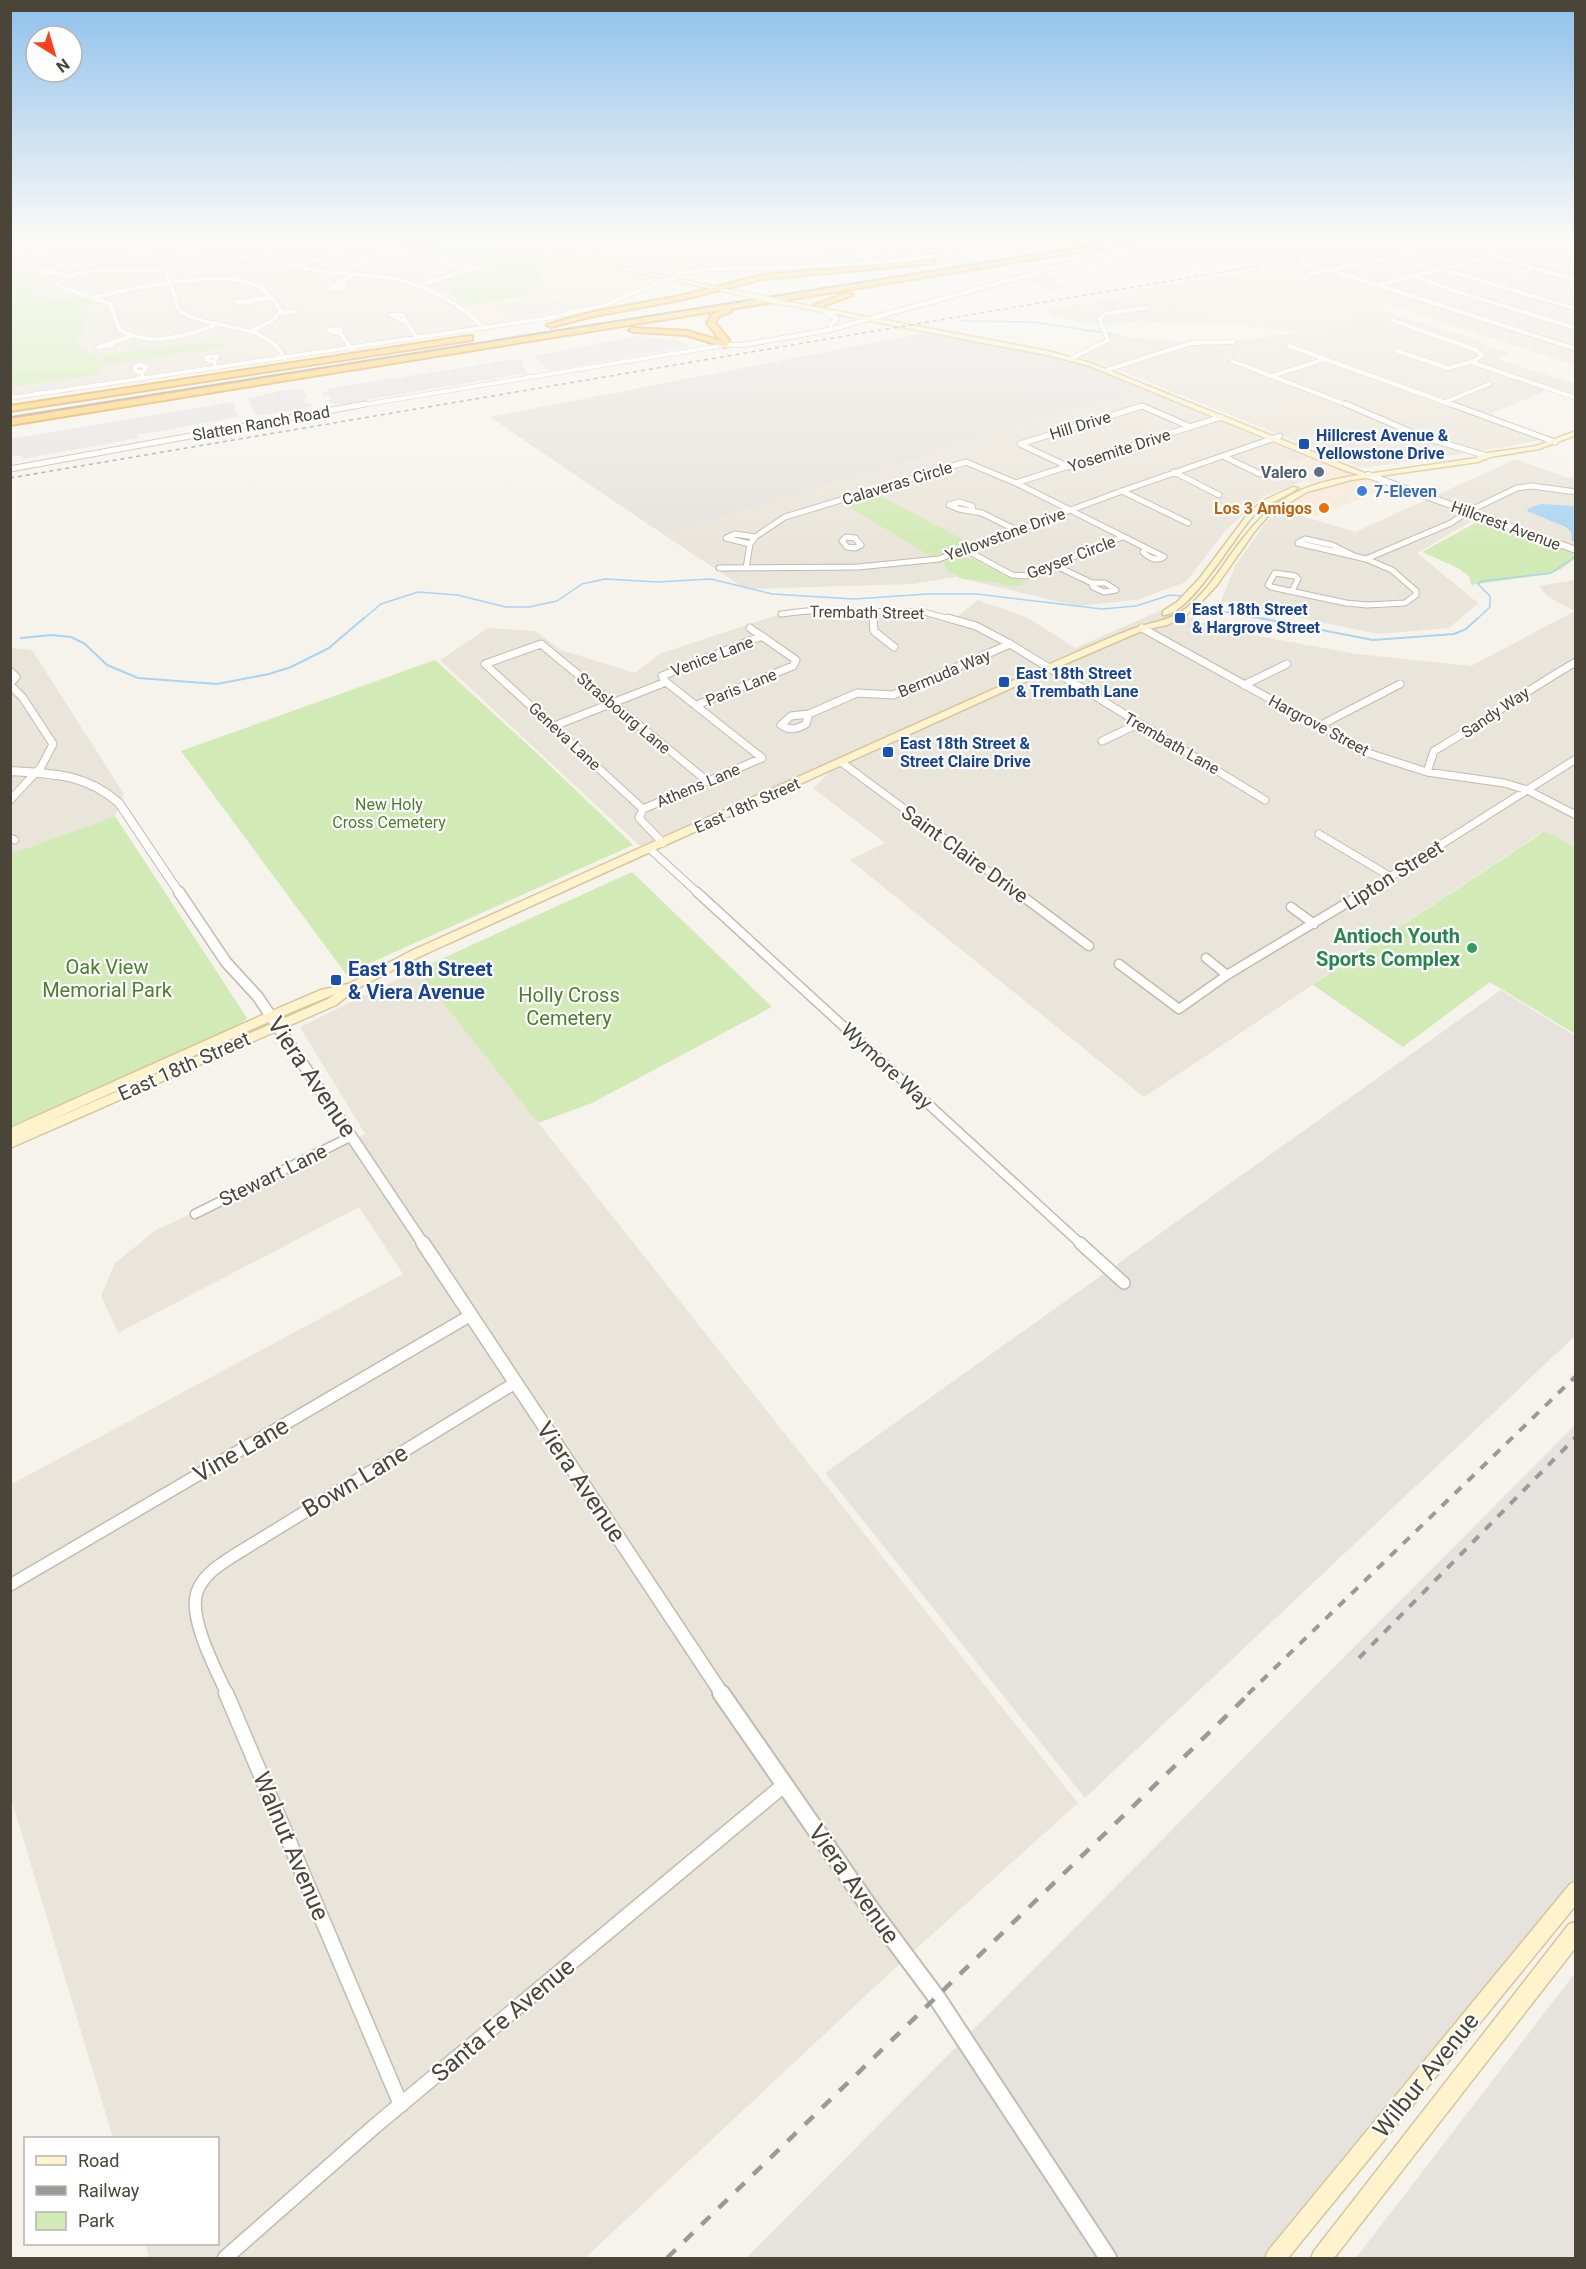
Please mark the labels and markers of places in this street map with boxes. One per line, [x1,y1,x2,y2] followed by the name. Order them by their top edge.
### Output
[1316,426,1449,463] place label: Hillcrest Avenue & Yellowstone Drive
[1297,437,1311,451] marker: Hillcrest Avenue & Yellowstone Drive
[1261,463,1307,482] place label: Valero
[1312,465,1326,479] marker: Valero
[1374,482,1437,501] place label: 7-Eleven
[1355,484,1369,498] marker: 7-Eleven
[1214,499,1312,518] place label: Los 3 Amigos
[1317,501,1331,515] marker: Los 3 Amigos
[1192,600,1321,637] place label: East 18th Street & Hargrove Street
[1173,611,1187,625] marker: East 18th Street & Hargrove Street
[1016,664,1139,701] place label: East 18th Street & Trembath Lane
[997,675,1011,689] marker: East 18th Street & Trembath Lane
[900,734,1031,771] place label: East 18th Street & Street Claire Drive
[881,745,895,759] marker: East 18th Street & Street Claire Drive
[1316,924,1461,971] place label: Antioch Youth Sports Complex
[1465,941,1479,955] marker: Antioch Youth Sports Complex
[348,957,493,1004] place label: East 18th Street & Viera Avenue
[329,973,343,987] marker: East 18th Street & Viera Avenue

